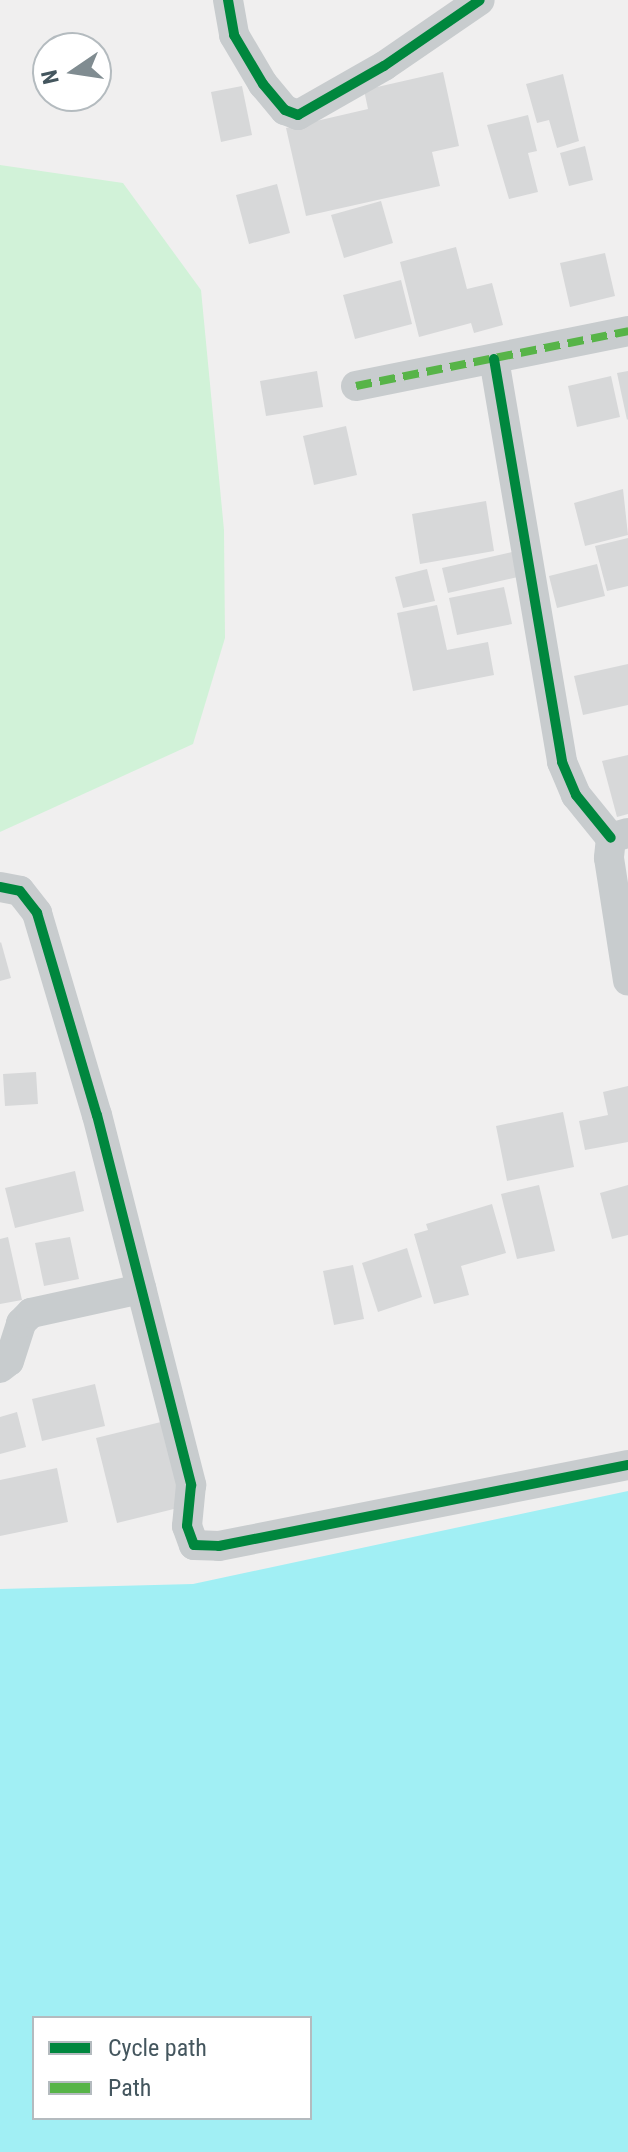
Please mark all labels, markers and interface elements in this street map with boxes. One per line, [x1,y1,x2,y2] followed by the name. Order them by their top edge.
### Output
[32,32,112,112] north arrow
[36,68,64,86] text: N
[32,2016,312,2120] legend
[108,2034,207,2062] text: Cycle path
[108,2074,151,2102] text: Path

